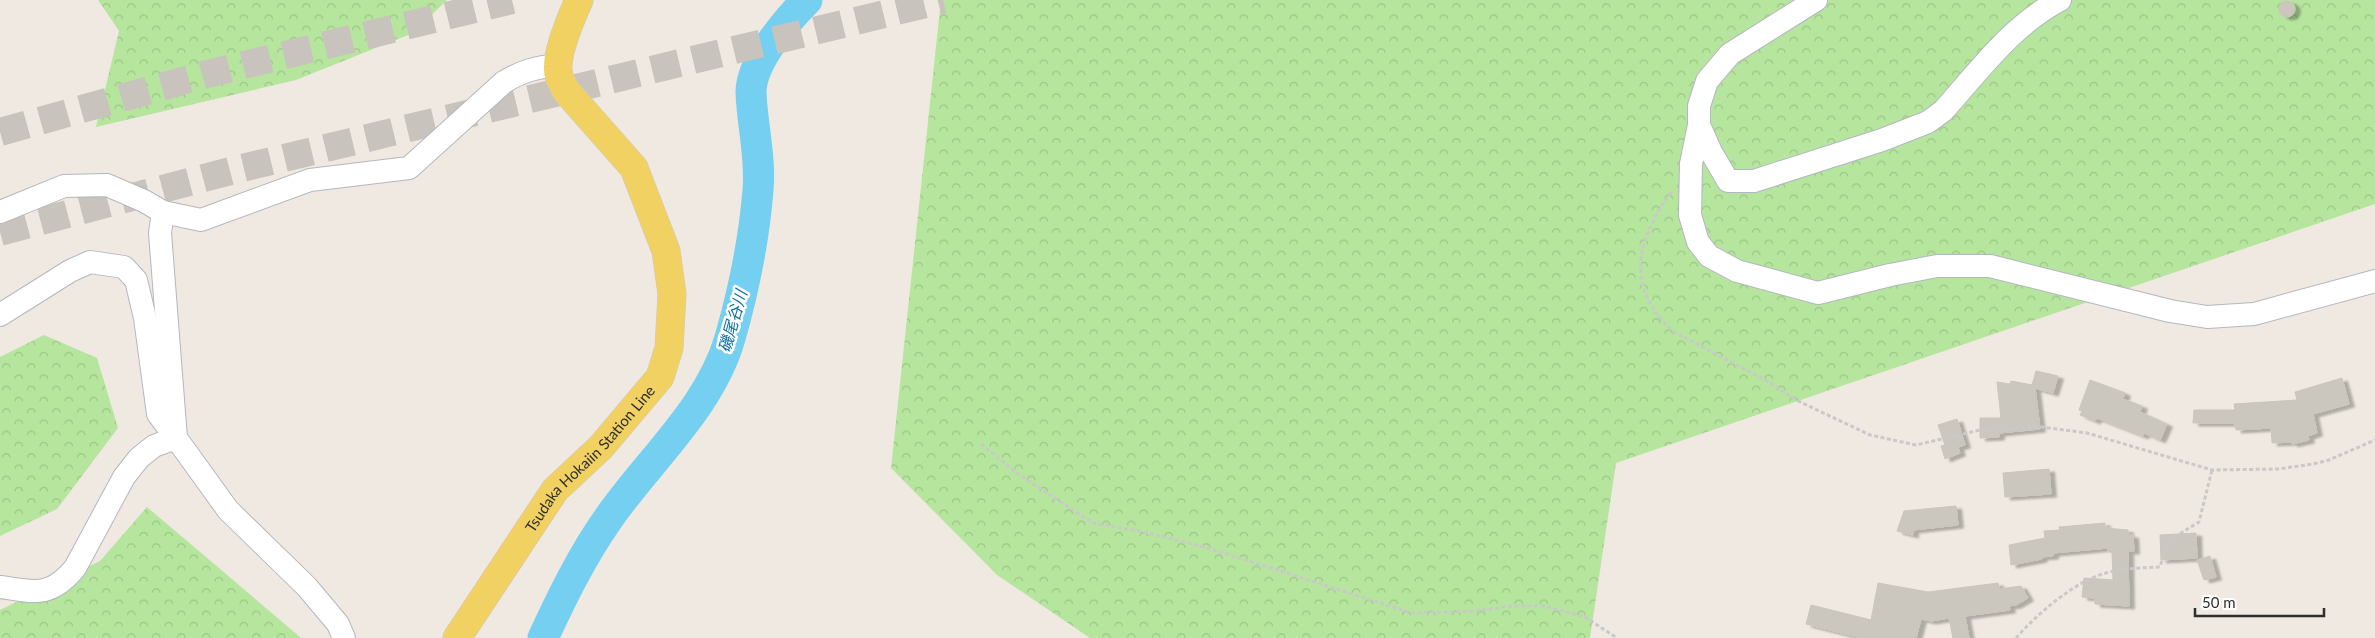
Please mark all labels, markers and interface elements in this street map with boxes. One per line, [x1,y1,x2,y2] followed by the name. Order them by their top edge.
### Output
[714,286,751,354] water label: 磯尾谷川
[521,381,658,535] street label: Tsudaka Hokaiin Station Line
[2195,586,2324,618] scale bar
[2202,593,2236,611] text: 50 m

